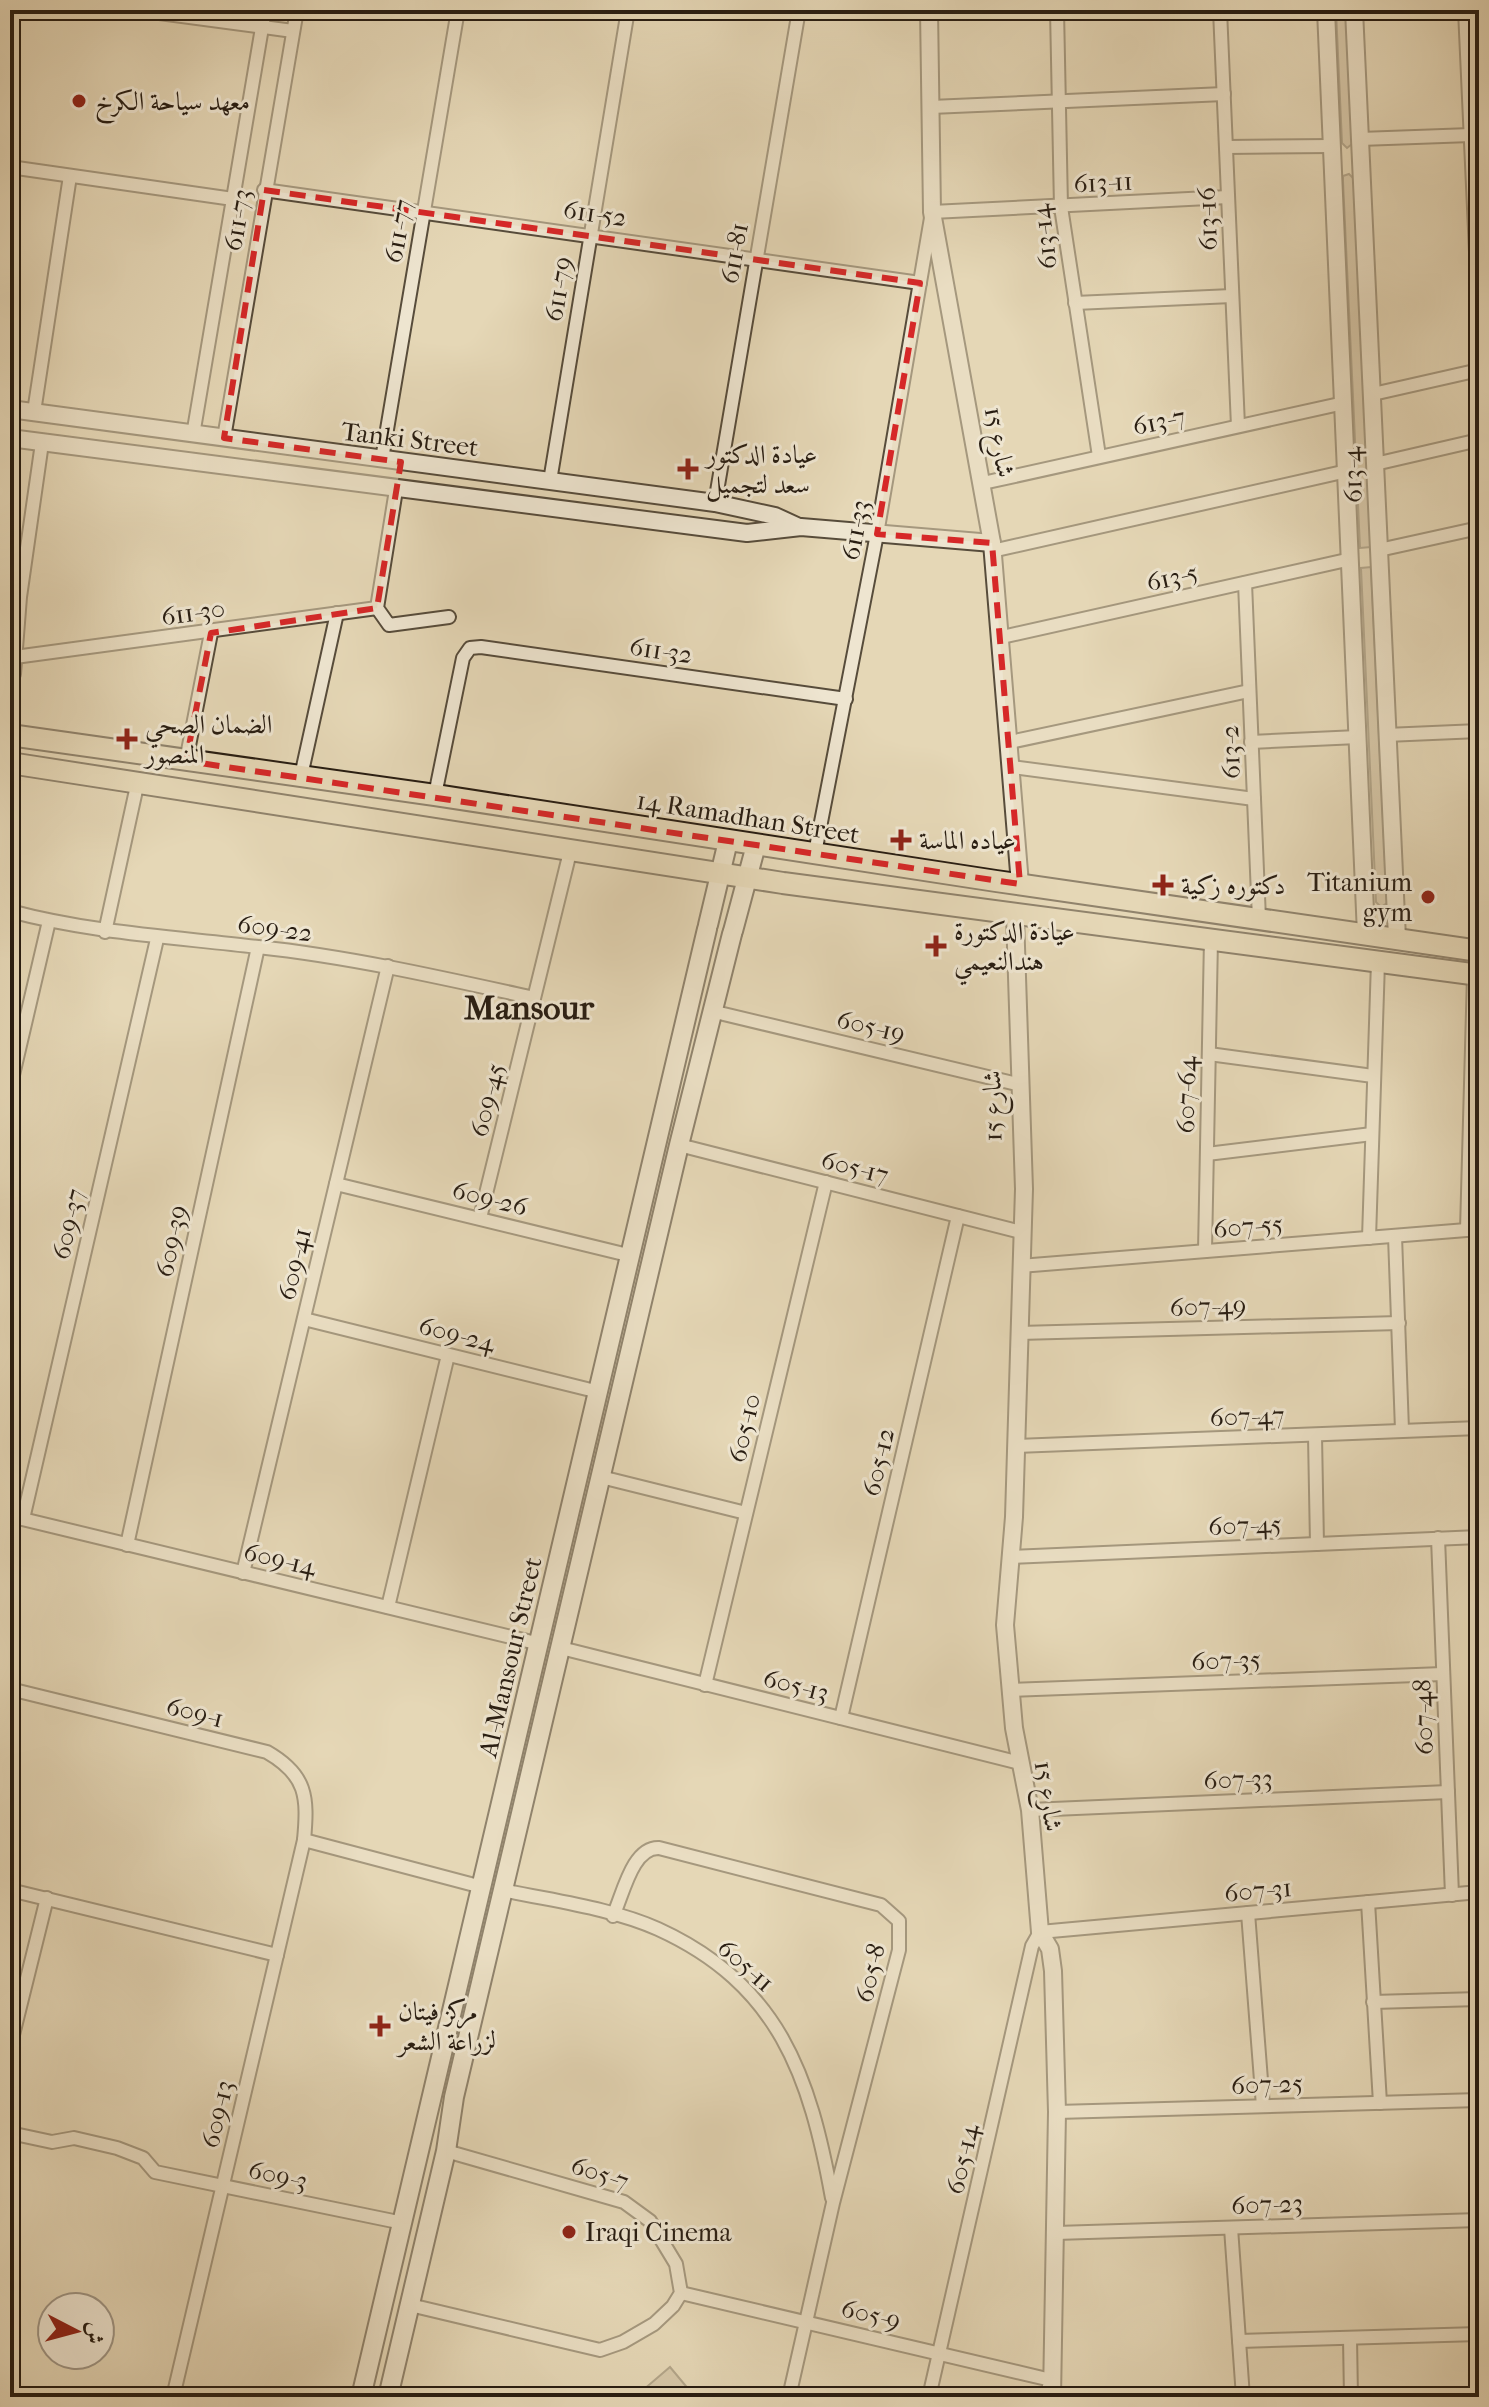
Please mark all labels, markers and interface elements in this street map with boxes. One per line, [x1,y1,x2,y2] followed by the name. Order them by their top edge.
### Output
[95,86,250,125] place label: معهد سياحة الكرخ
[70,92,88,110] marker: معهد سياحة الكرخ
[1073,165,1133,200] street label: 613-11
[1191,186,1224,251] street label: 613-16
[217,187,258,253] street label: 611-73
[561,194,629,233] street label: 611-52
[378,197,419,265] street label: 611-77
[1025,202,1064,271] street label: 613-14
[714,220,755,286] street label: 611-81
[538,254,579,324] street label: 611-79
[1130,401,1188,442] street label: 613-7
[972,404,1022,481] street label: شارع 15
[340,416,481,463] street label: Tanki Street
[703,439,817,502] place label: عيادة الدكتور سعد لتجميل
[1336,446,1369,503] street label: 613-4
[677,458,699,480] marker: عيادة الدكتور سعد لتجميل
[835,498,876,563] street label: 611-33
[1143,557,1201,598] street label: 613-5
[159,593,227,632] street label: 611-30
[627,631,694,670] street label: 611-32
[142,709,272,771] place label: الضمان الصحي المنصور
[1214,724,1247,780] street label: 613-2
[116,728,138,750] marker: الضمان الصحي المنصور
[634,785,862,851] street label: 14 Ramadhan Street
[919,825,1016,856] place label: عياده الماسة
[890,829,912,851] marker: عياده الماسة
[1307,867,1412,928] place label: Titanium gym
[1181,870,1286,902] place label: دكتوره زكية
[1152,874,1174,896] marker: دكتوره زكية
[1419,888,1437,906] marker: Titanium gym
[236,909,314,948] street label: 609-22
[954,916,1075,986] place label: عيادة الدكتورة هندالنعيمي
[925,935,947,957] marker: عيادة الدكتورة هندالنعيمي
[464,988,594,1028] district label: Mansour
[834,1004,908,1049] street label: 605-19
[1170,1056,1203,1134] street label: 607-64
[463,1060,512,1140] street label: 609-45
[976,1070,1015,1142] street label: شارع 15
[818,1144,892,1191] street label: 605-17
[449,1174,532,1223] street label: 609-26
[45,1186,92,1263] street label: 609-37
[149,1202,194,1280] street label: 609-39
[1212,1208,1284,1245] street label: 607-55
[271,1225,318,1303] street label: 609-41
[1169,1290,1247,1323] street label: 607-49
[416,1310,499,1359] street label: 609-24
[722,1391,767,1466] street label: 605-10
[1209,1400,1285,1433] street label: 607-47
[856,1425,901,1499] street label: 605-12
[1208,1509,1282,1542] street label: 607-45
[241,1536,320,1583] street label: 609-14
[472,1553,549,1761] street label: Al-Mansour Street
[1191,1644,1261,1677] street label: 607-35
[760,1662,832,1709] street label: 605-13
[1407,1678,1440,1756] street label: 607-48
[163,1690,227,1735] street label: 609-1
[1022,1759,1069,1835] street label: شارع 15
[1203,1763,1273,1796] street label: 607-33
[1223,1872,1293,1909] street label: 607-31
[711,1932,780,1998] street label: 605-11
[849,1941,892,2006] street label: 605-8
[395,1996,496,2058] place label: مركز فيتان لزراعة الشعر
[369,2015,391,2037] marker: مركز فيتان لزراعة الشعر
[1230,2068,1304,2101] street label: 607-25
[195,2077,240,2151] street label: 609-13
[939,2120,986,2197] street label: 605-14
[567,2150,633,2197] street label: 605-7
[246,2154,310,2197] street label: 609-3
[1231,2188,1303,2221] street label: 607-23
[585,2217,732,2248] place label: Iraqi Cinema
[560,2223,578,2241] marker: Iraqi Cinema
[36,2291,116,2371] north arrow
[838,2293,904,2336] street label: 605-9
[81,2321,109,2345] text: ش

